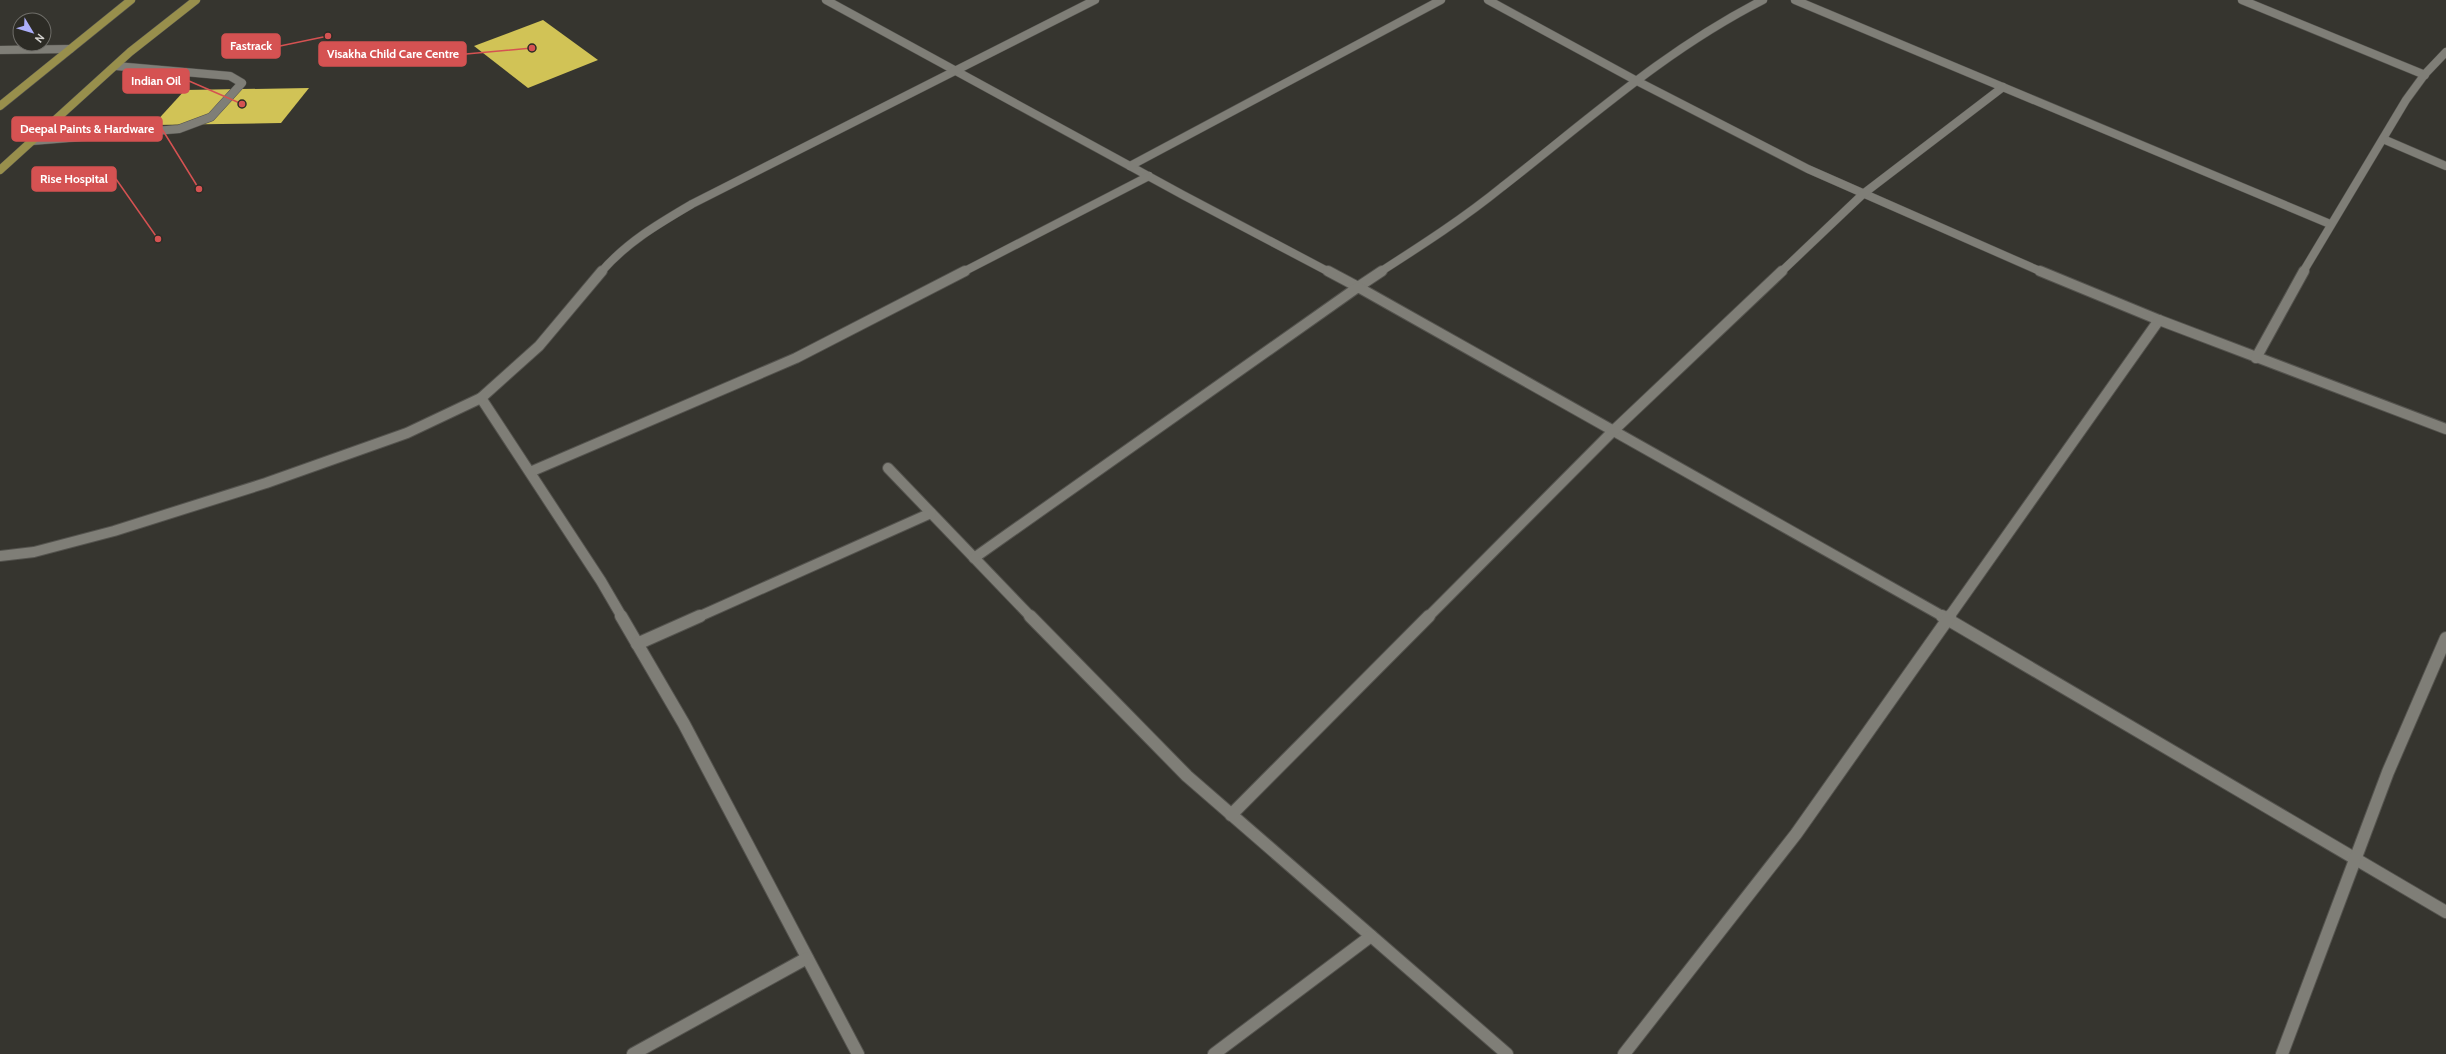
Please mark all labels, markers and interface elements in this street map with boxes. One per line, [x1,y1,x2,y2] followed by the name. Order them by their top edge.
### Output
[12,12,52,52] north arrow
[32,31,48,46] text: N
[222,34,280,58] callout: Fastrack
[230,38,272,53] text: Fastrack
[319,42,466,66] callout: Visakha Child Care Centre
[327,46,459,61] text: Visakha Child Care Centre
[123,69,189,93] callout: Indian Oil
[131,73,181,88] text: Indian Oil
[12,117,162,141] callout: Deepal Paints & Hardware
[20,121,154,136] text: Deepal Paints & Hardware
[32,167,116,191] callout: Rise Hospital
[40,171,108,186] text: Rise Hospital

